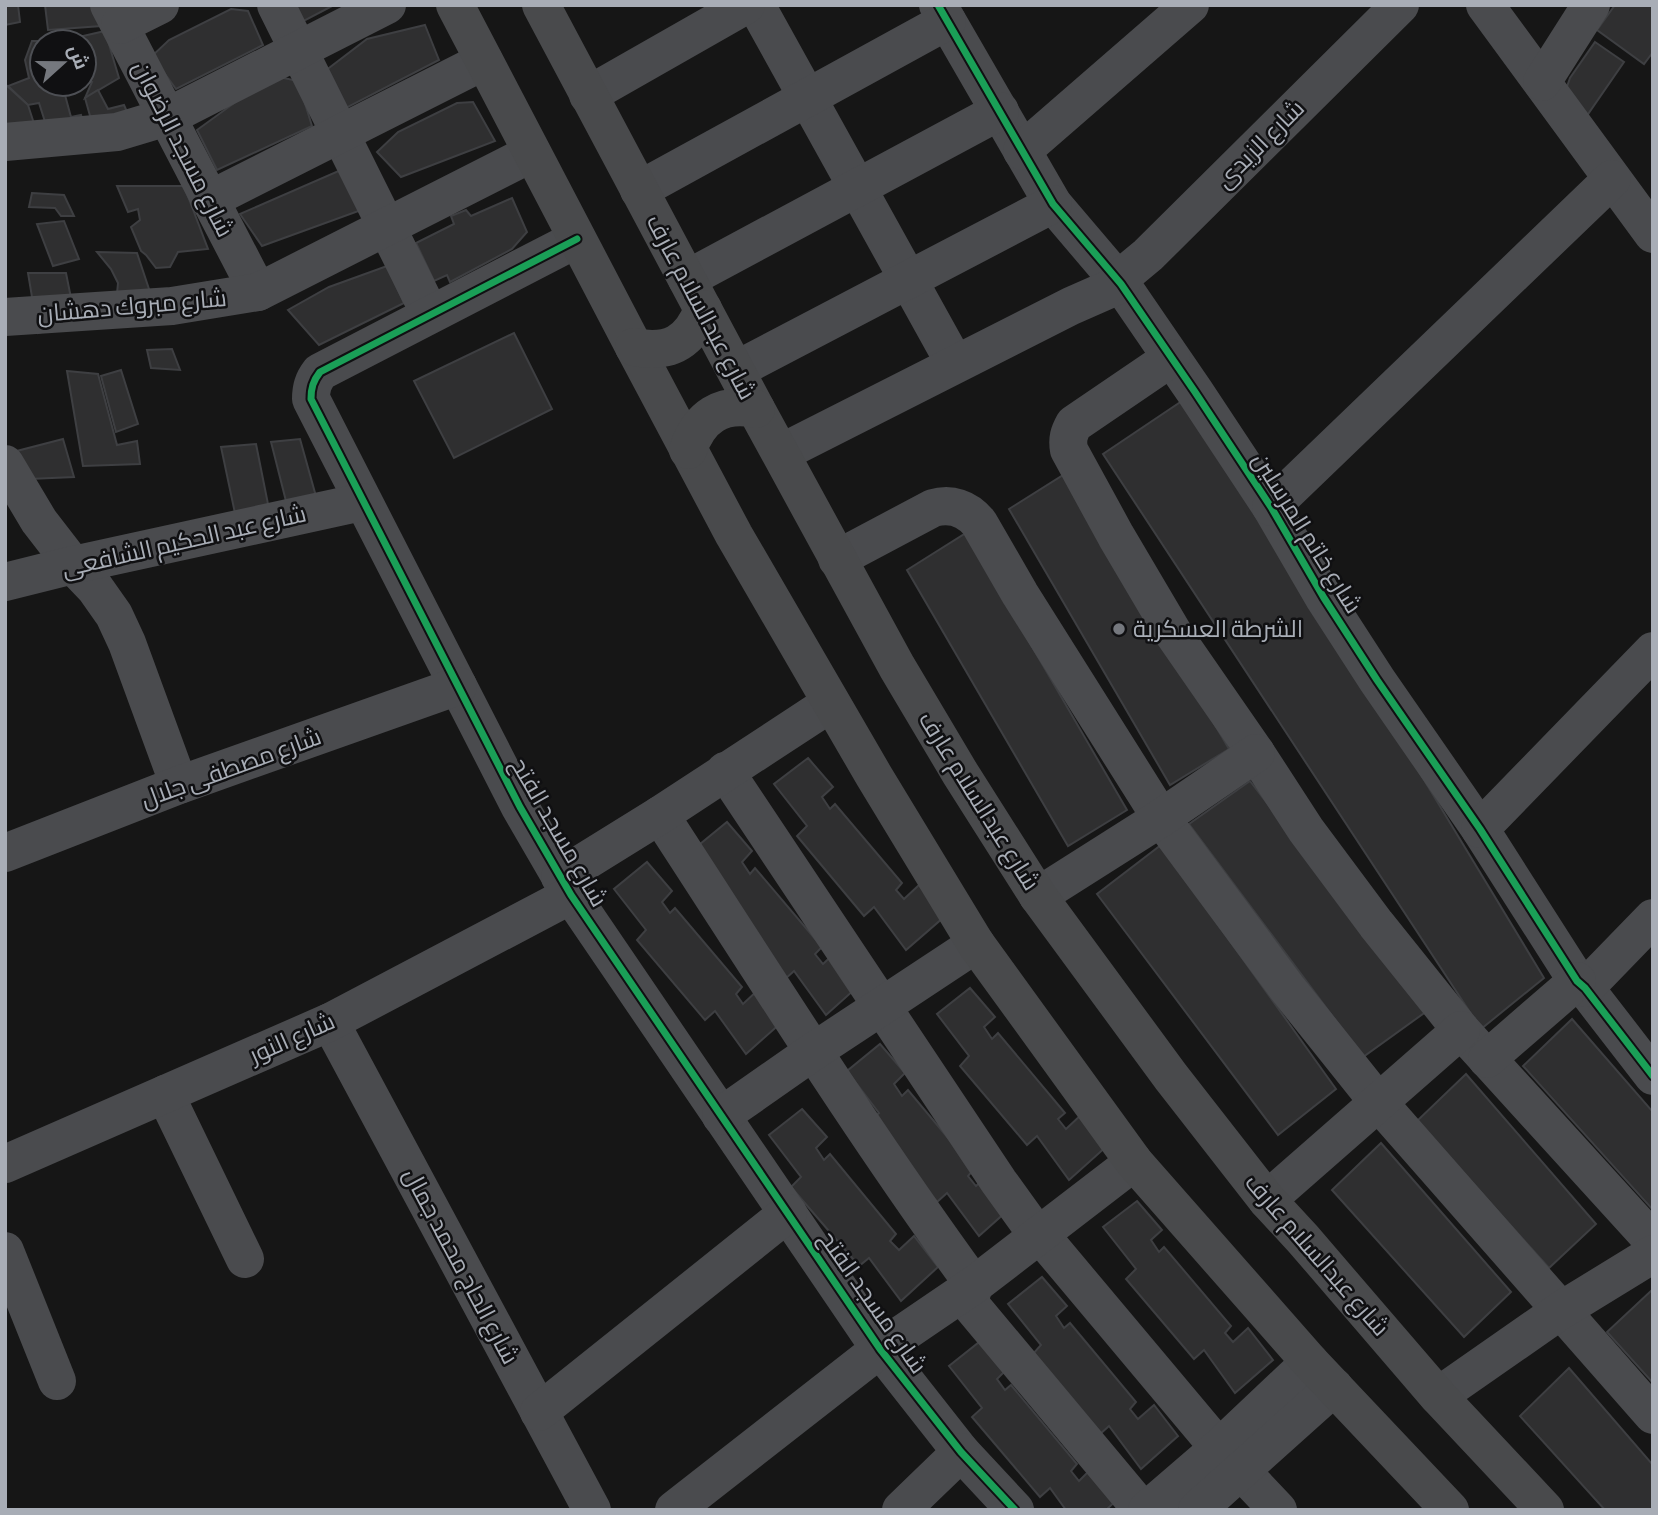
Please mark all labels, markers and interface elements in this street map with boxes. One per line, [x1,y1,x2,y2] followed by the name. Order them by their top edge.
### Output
[28,28,98,98] north arrow
[62,42,93,73] text: ش
[125,56,239,243] street label: شارع مسجد الرضوان
[1210,94,1311,195] street label: شارع الزيدى
[639,210,762,405] street label: شارع عبدالسلام عارف
[36,284,228,330] street label: شارع مبروك دهشان
[1245,447,1368,620] street label: شارع خاتم المرسلين
[59,499,309,585] street label: شارع عبد الحكيم الشافعى
[1133,615,1303,644] place label: الشرطة العسكرية
[1111,621,1127,637] marker: الشرطة العسكرية
[911,706,1045,897] street label: شارع عبدالسلام عارف
[137,722,326,816] street label: شارع مصطفى جلال
[503,752,613,913] street label: شارع مسجد الفتح
[243,1007,340,1072] street label: شارع النور
[396,1163,525,1370] street label: شارع الحاج محمد جمال
[1238,1168,1395,1343] street label: شارع عبدالسلام عارف
[812,1225,933,1380] street label: شارع مسجد الفتح

